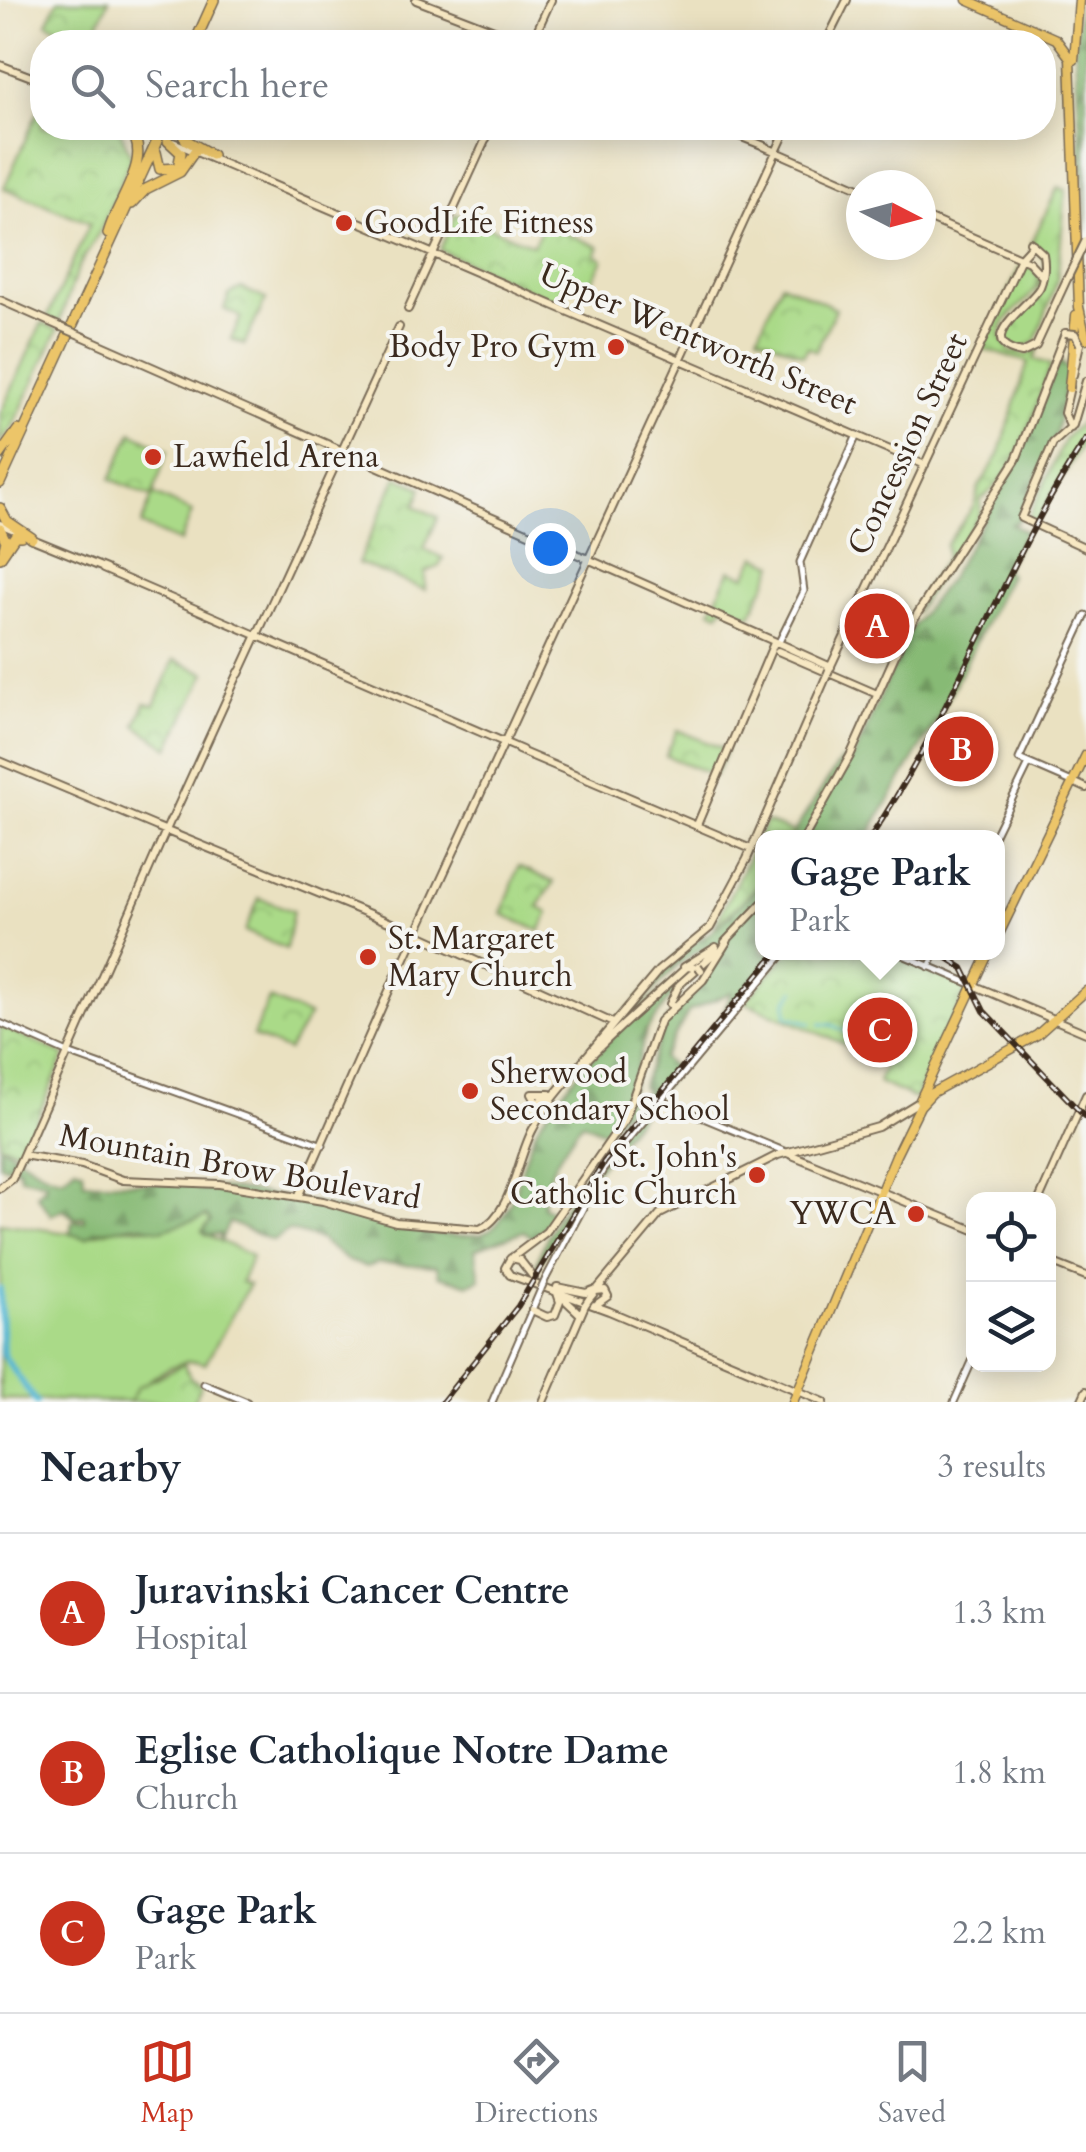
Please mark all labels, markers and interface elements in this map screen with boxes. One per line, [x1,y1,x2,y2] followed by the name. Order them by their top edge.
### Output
[30,30,1056,140] search box
[65,58,120,113] icon: search
[145,59,329,111] text: Search here
[846,170,936,260] north arrow
[364,201,594,245] place label: GoodLife Fitness
[333,212,355,234] marker: GoodLife Fitness
[532,252,864,426] street label: Upper Wentworth Street
[389,325,596,369] place label: Body Pro Gym
[837,326,979,562] street label: Concession Street
[605,336,627,358] marker: Body Pro Gym
[173,435,379,479] place label: Lawfield Arena
[142,446,164,468] marker: Lawfield Arena
[525,523,576,574] your location
[844,588,910,664] pin: A
[928,712,994,786] pin: B
[755,830,1005,960] popup
[789,847,971,899] text: Gage Park
[789,899,851,943] text: Park
[388,917,573,998] place label: St. Margaret Mary Church
[357,946,379,968] marker: St. Margaret Mary Church
[848,992,912,1068] pin: C
[490,1051,730,1132] place label: Sherwood Secondary School
[459,1080,481,1102] marker: Sherwood Secondary School
[56,1114,424,1220] street label: Mountain Brow Boulevard
[510,1135,737,1216] place label: St. John's Catholic Church
[746,1164,768,1186] marker: St. John's Catholic Church
[790,1192,896,1236] place label: YWCA
[966,1192,1056,1372] map controls
[966,1192,1056,1282] button: locate
[905,1203,927,1225] marker: YWCA
[966,1282,1056,1372] button: layers
[40,1439,182,1496] text: Nearby
[938,1445,1046,1489] text: 3 results
[135,1565,570,1617] text: Juravinski Cancer Centre
[60,1591,85,1635] text: A
[952,1591,1046,1635] text: 1.3 km
[135,1617,248,1661] text: Hospital
[135,1725,669,1777] text: Eglise Catholique Notre Dame
[61,1751,84,1795] text: B
[952,1751,1046,1795] text: 1.8 km
[135,1777,238,1821] text: Church
[135,1885,317,1937] text: Gage Park
[60,1911,85,1955] text: C
[952,1911,1046,1955] text: 2.2 km
[135,1937,197,1981] text: Park
[140,2034,195,2132] tab: Map
[475,2034,598,2132] tab: Directions
[878,2034,946,2132] tab: Saved

